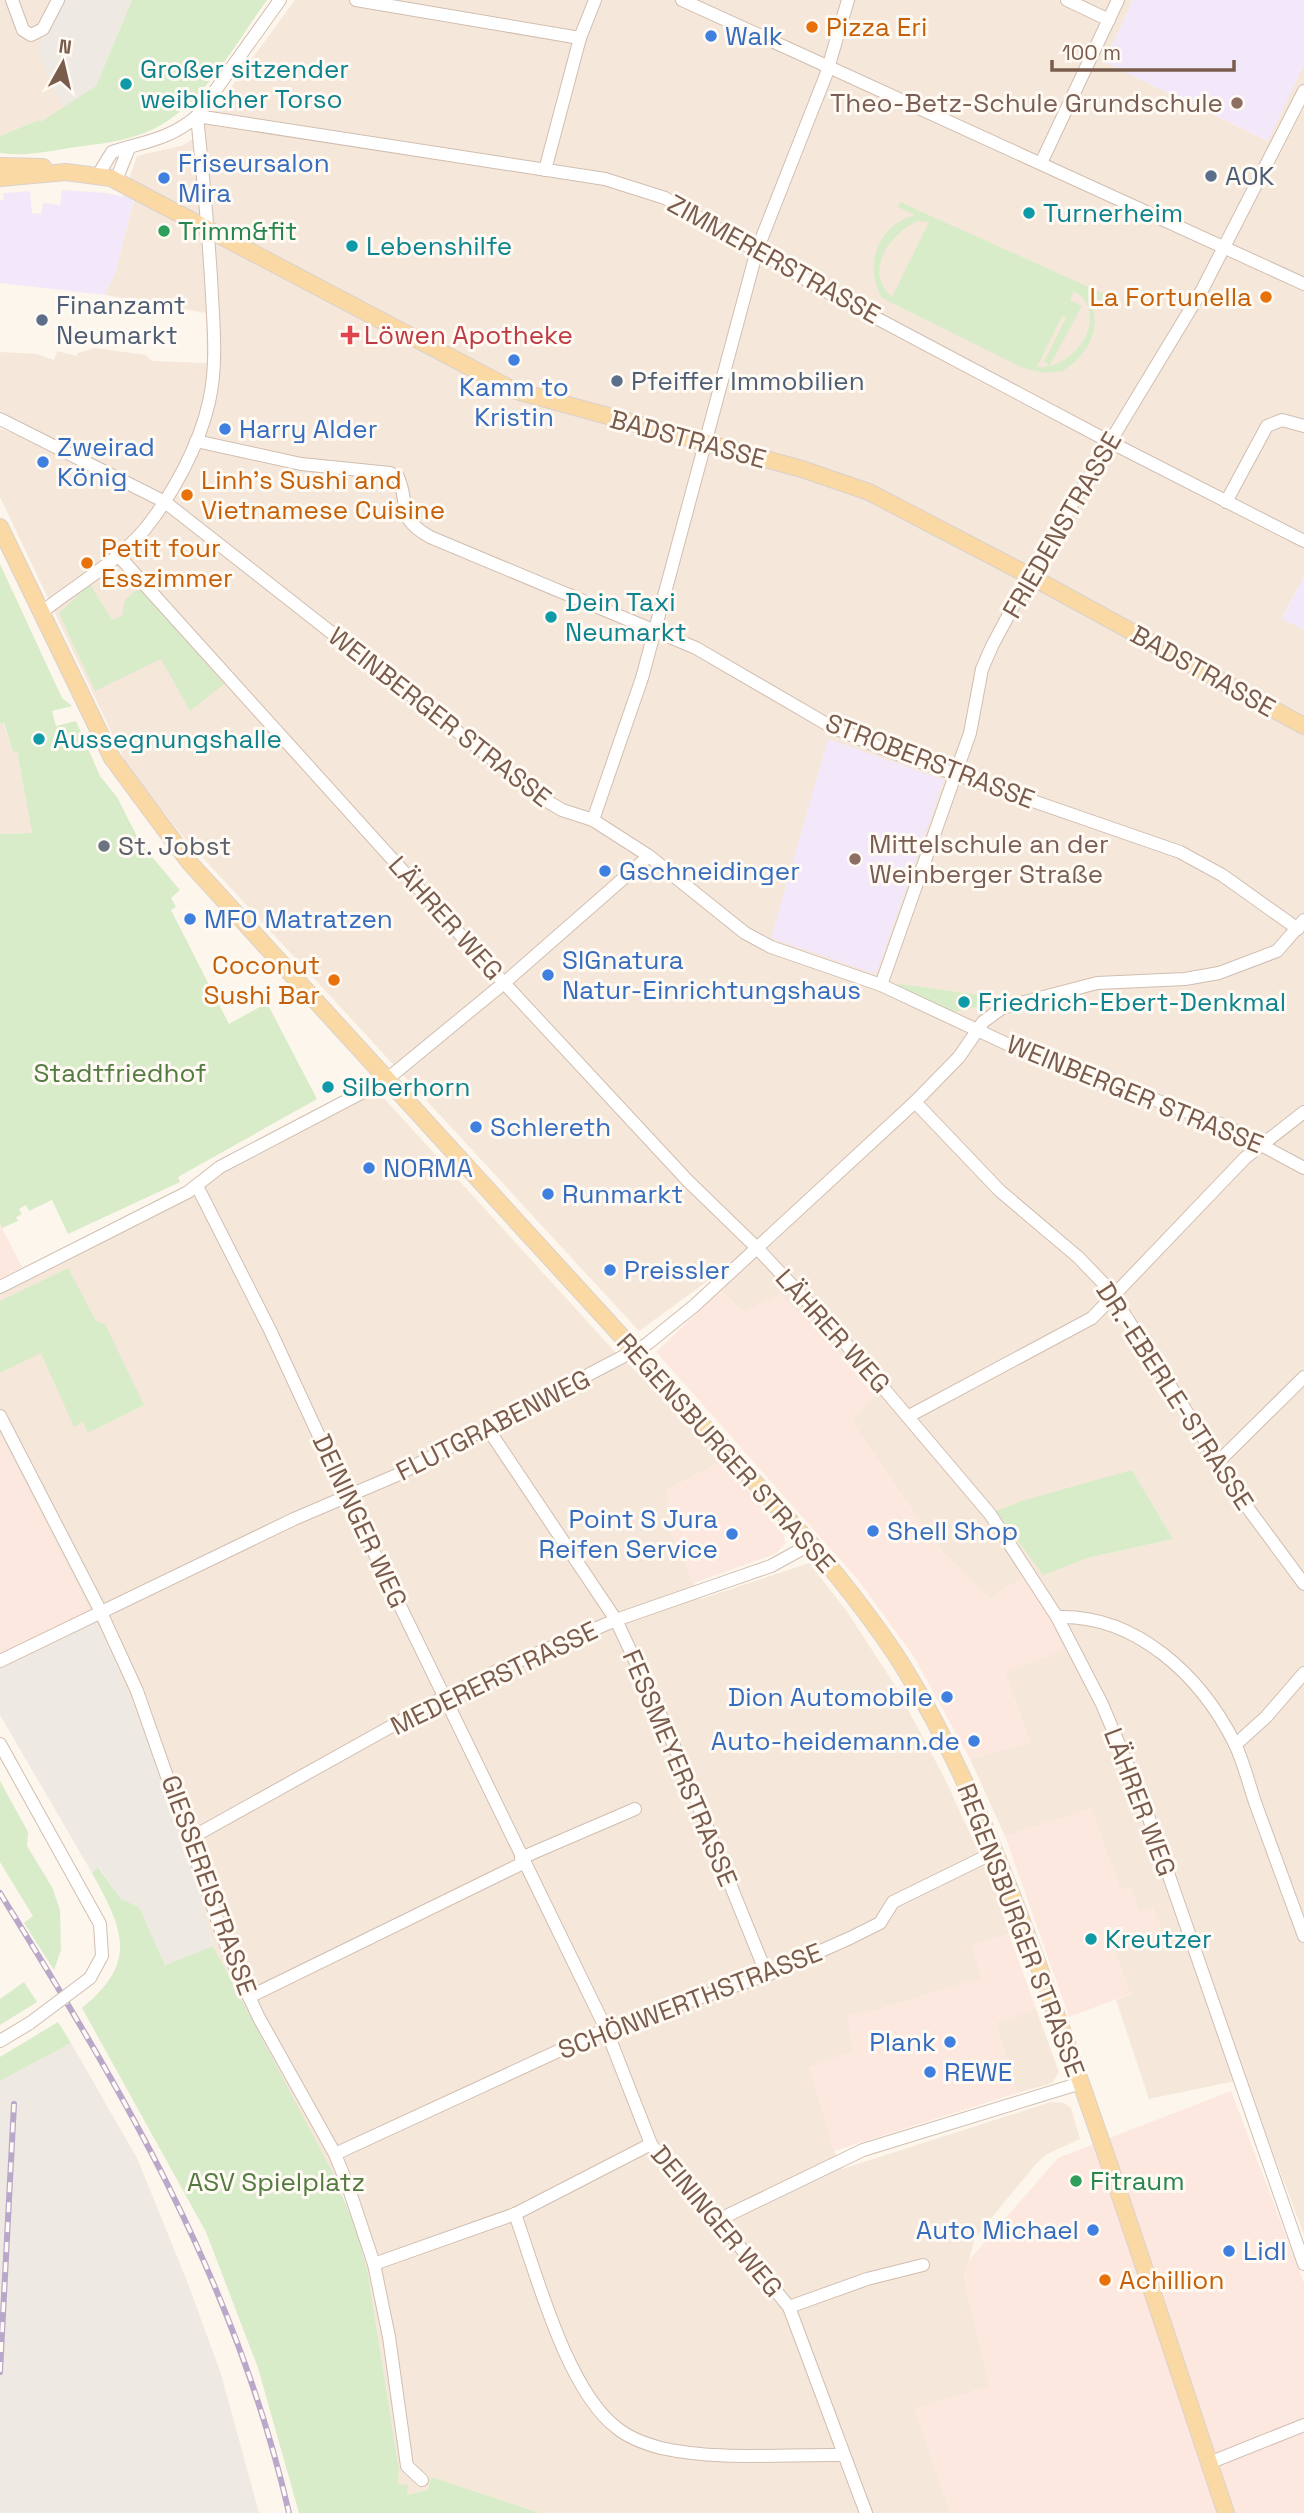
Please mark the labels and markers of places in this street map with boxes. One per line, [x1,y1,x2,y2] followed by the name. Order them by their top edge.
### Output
[826,10,927,44] place label: Pizza Eri
[725,19,783,53] place label: Walk
[804,19,820,35] marker: Pizza Eri
[703,28,719,44] marker: Walk
[140,52,349,116] place label: Großer sitzender weiblicher Torso
[118,76,134,92] marker: Großer sitzender weiblicher Torso
[830,86,1223,120] place label: Theo-Betz-Schule Grundschule
[1229,95,1245,111] marker: Theo-Betz-Schule Grundschule
[178,146,330,210] place label: Friseursalon Mira
[1225,159,1275,193] place label: AOK
[1203,168,1219,184] marker: AOK
[156,170,172,186] marker: Friseursalon Mira
[1043,196,1183,230] place label: Turnerheim
[1021,205,1037,221] marker: Turnerheim
[178,214,297,248] place label: Trimm&fit
[156,223,172,239] marker: Trimm&fit
[366,229,512,263] place label: Lebenshilfe
[344,238,360,254] marker: Lebenshilfe
[1090,280,1252,314] place label: La Fortunella
[56,288,186,352] place label: Finanzamt Neumarkt
[1258,289,1274,305] marker: La Fortunella
[34,312,50,328] marker: Finanzamt Neumarkt
[364,318,573,352] place label: Löwen Apotheke
[342,327,358,343] marker: Löwen Apotheke
[506,352,522,368] marker: Kamm to Kristin
[631,364,865,398] place label: Pfeiffer Immobilien
[459,370,569,434] place label: Kamm to Kristin
[609,373,625,389] marker: Pfeiffer Immobilien
[239,412,378,446] place label: Harry Alder
[217,421,233,437] marker: Harry Alder
[57,430,155,494] place label: Zweirad König
[35,454,51,470] marker: Zweirad König
[201,463,445,527] place label: Linh's Sushi and Vietnamese Cuisine
[179,487,195,503] marker: Linh's Sushi and Vietnamese Cuisine
[101,531,233,595] place label: Petit four Esszimmer
[79,555,95,571] marker: Petit four Esszimmer
[565,585,687,649] place label: Dein Taxi Neumarkt
[543,609,559,625] marker: Dein Taxi Neumarkt
[53,722,282,756] place label: Aussegnungshalle
[31,731,47,747] marker: Aussegnungshalle
[869,827,1109,891] place label: Mittelschule an der Weinberger Straße
[118,829,231,863] place label: St. Jobst
[96,838,112,854] marker: St. Jobst
[847,851,863,867] marker: Mittelschule an der Weinberger Straße
[619,854,800,888] place label: Gschneidinger
[597,863,613,879] marker: Gschneidinger
[204,902,393,936] place label: MFO Matratzen
[182,911,198,927] marker: MFO Matratzen
[562,943,861,1007] place label: SIGnatura Natur-Einrichtungshaus
[204,948,320,1012] place label: Coconut Sushi Bar
[540,967,556,983] marker: SIGnatura Natur-Einrichtungshaus
[326,972,342,988] marker: Coconut Sushi Bar
[978,985,1286,1019] place label: Friedrich-Ebert-Denkmal
[956,994,972,1010] marker: Friedrich-Ebert-Denkmal
[342,1070,470,1104] place label: Silberhorn
[320,1079,336,1095] marker: Silberhorn
[490,1110,611,1144] place label: Schlereth
[468,1119,484,1135] marker: Schlereth
[383,1151,473,1185] place label: NORMA
[361,1160,377,1176] marker: NORMA
[562,1177,683,1211] place label: Runmarkt
[540,1186,556,1202] marker: Runmarkt
[624,1253,730,1287] place label: Preissler
[602,1262,618,1278] marker: Preissler
[539,1502,718,1566] place label: Point S Jura Reifen Service
[887,1514,1018,1548] place label: Shell Shop
[865,1523,881,1539] marker: Shell Shop
[724,1526,740,1542] marker: Point S Jura Reifen Service
[728,1680,933,1714] place label: Dion Automobile
[939,1689,955,1705] marker: Dion Automobile
[711,1724,960,1758] place label: Auto-heidemann.de
[966,1733,982,1749] marker: Auto-heidemann.de
[1105,1922,1212,1956] place label: Kreutzer
[1083,1931,1099,1947] marker: Kreutzer
[869,2025,936,2059] place label: Plank
[942,2034,958,2050] marker: Plank
[944,2055,1012,2089] place label: REWE
[922,2064,938,2080] marker: REWE
[1090,2164,1185,2198] place label: Fitraum
[1068,2173,1084,2189] marker: Fitraum
[916,2213,1079,2247] place label: Auto Michael
[1085,2222,1101,2238] marker: Auto Michael
[1243,2234,1287,2268] place label: Lidl
[1221,2243,1237,2259] marker: Lidl
[1119,2263,1224,2297] place label: Achillion
[1097,2272,1113,2288] marker: Achillion

